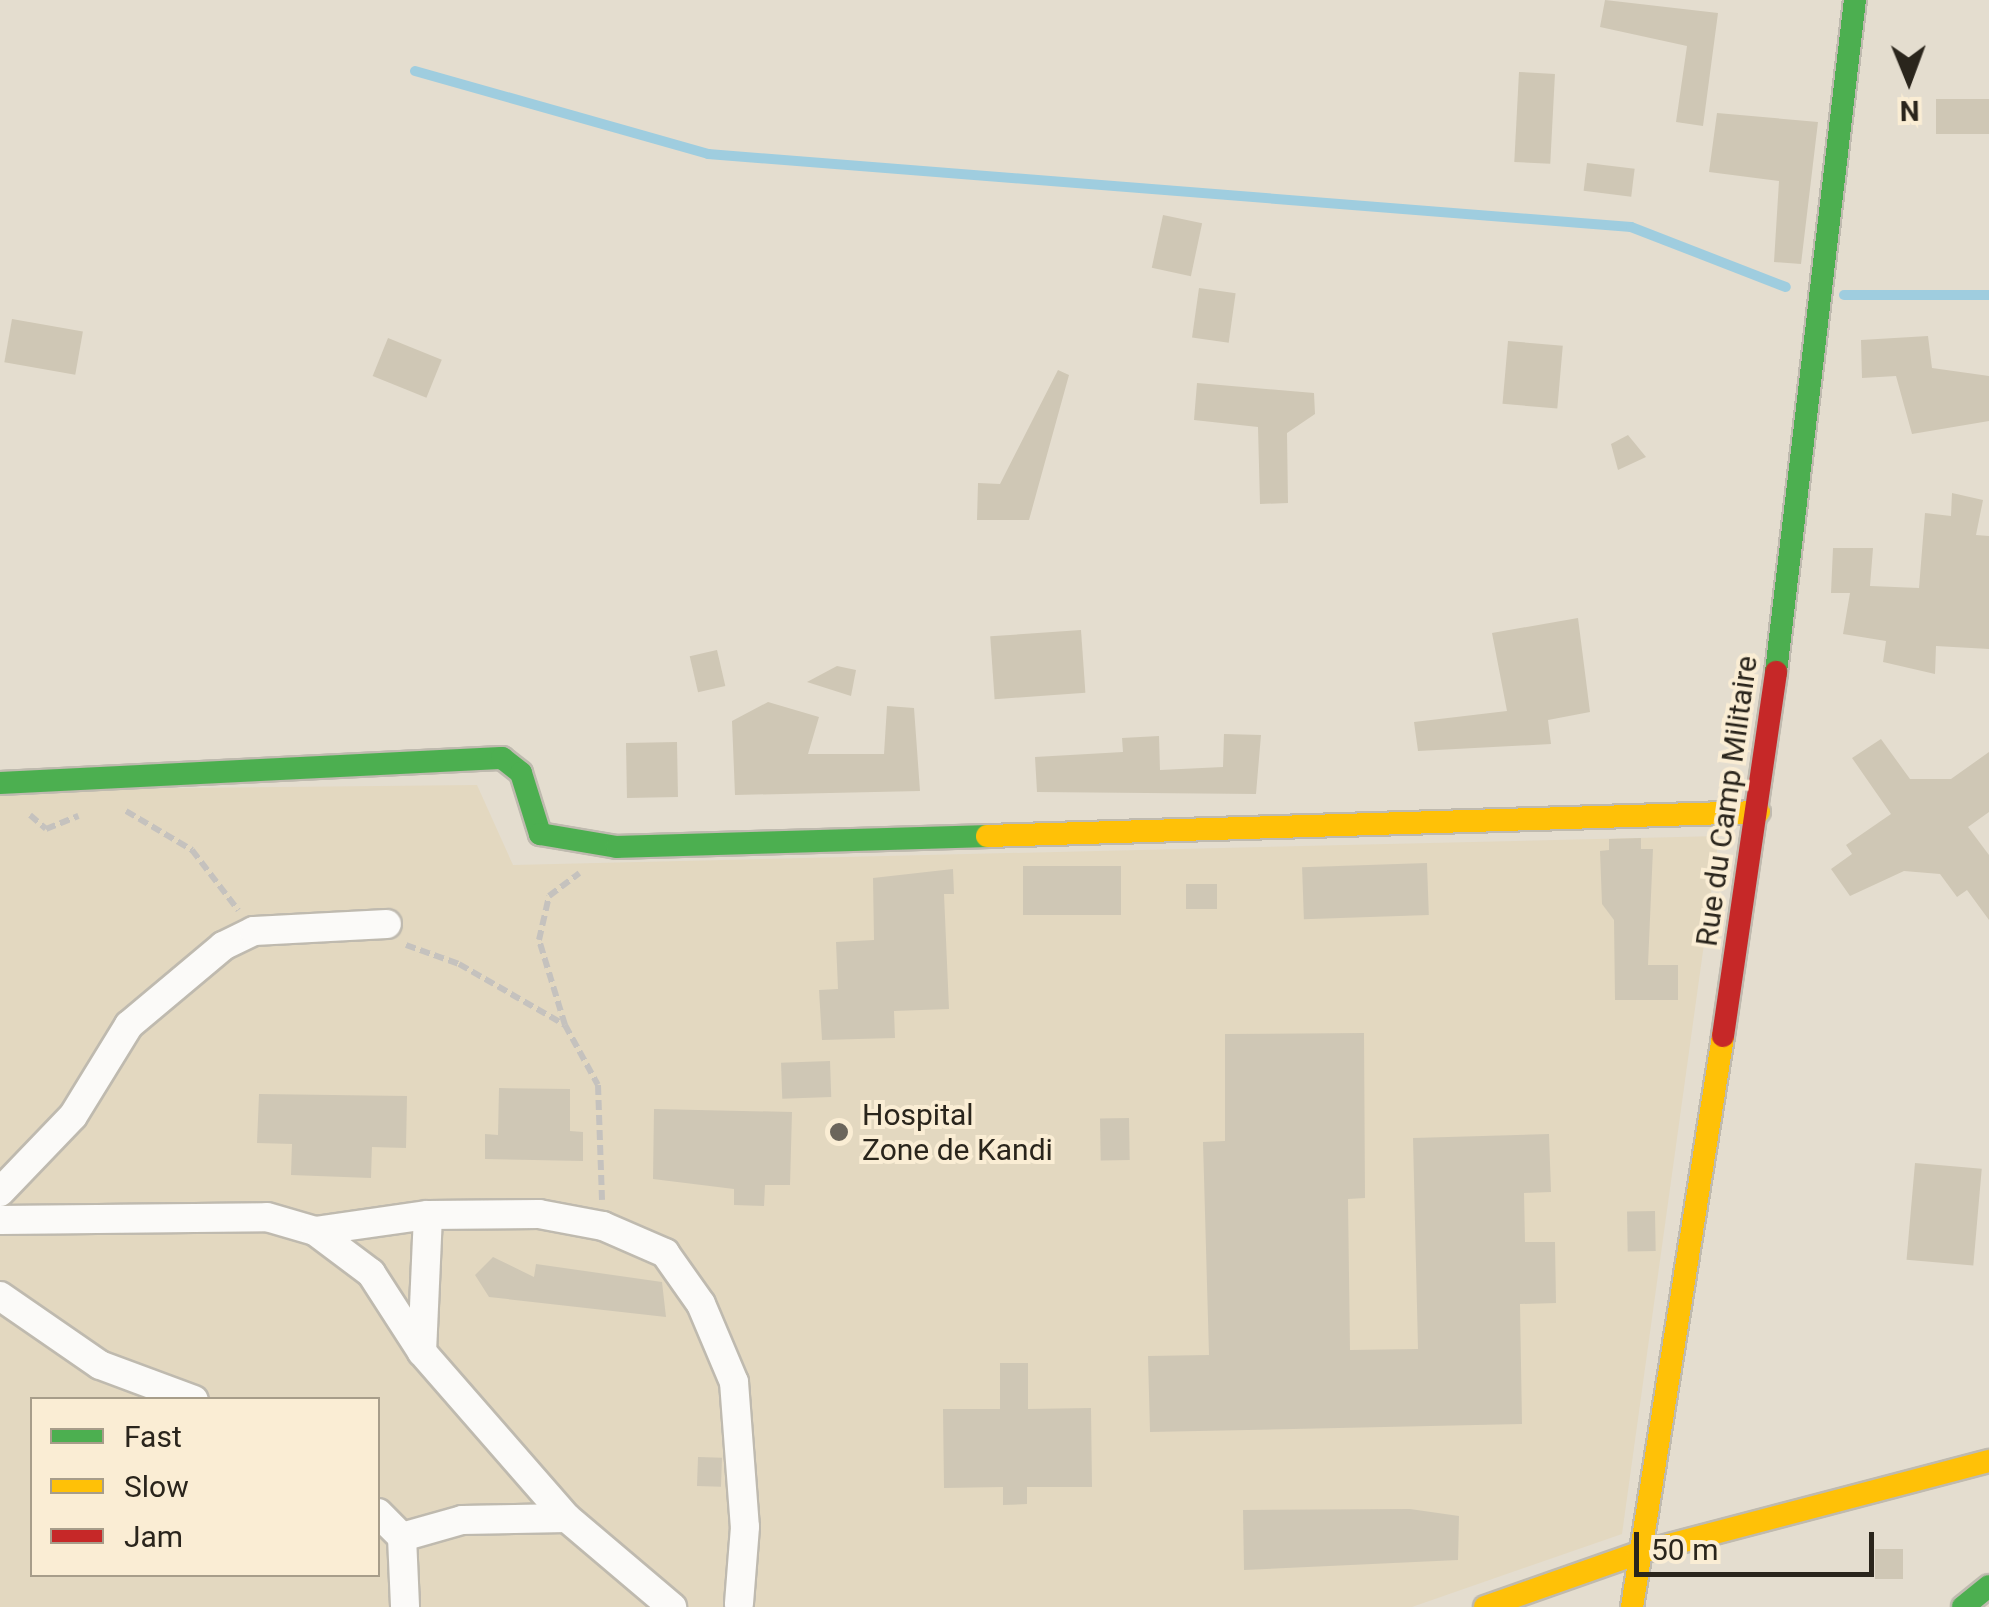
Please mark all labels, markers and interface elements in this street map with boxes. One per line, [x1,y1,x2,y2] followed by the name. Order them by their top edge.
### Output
[1859,30,1959,130] north arrow
[1899,94,1920,127] text: N
[1689,653,1765,949] street label: Rue du Camp Militaire
[862,1097,1053,1168] place label: Hospital Zone de Kandi
[826,1119,852,1145] marker: Hospital Zone de Kandi
[30,1397,380,1577] legend
[124,1419,182,1454] text: Fast
[124,1469,189,1504] text: Slow
[1639,1512,1879,1574] scale bar
[124,1519,183,1554] text: Jam
[1651,1532,1718,1567] text: 50 m

